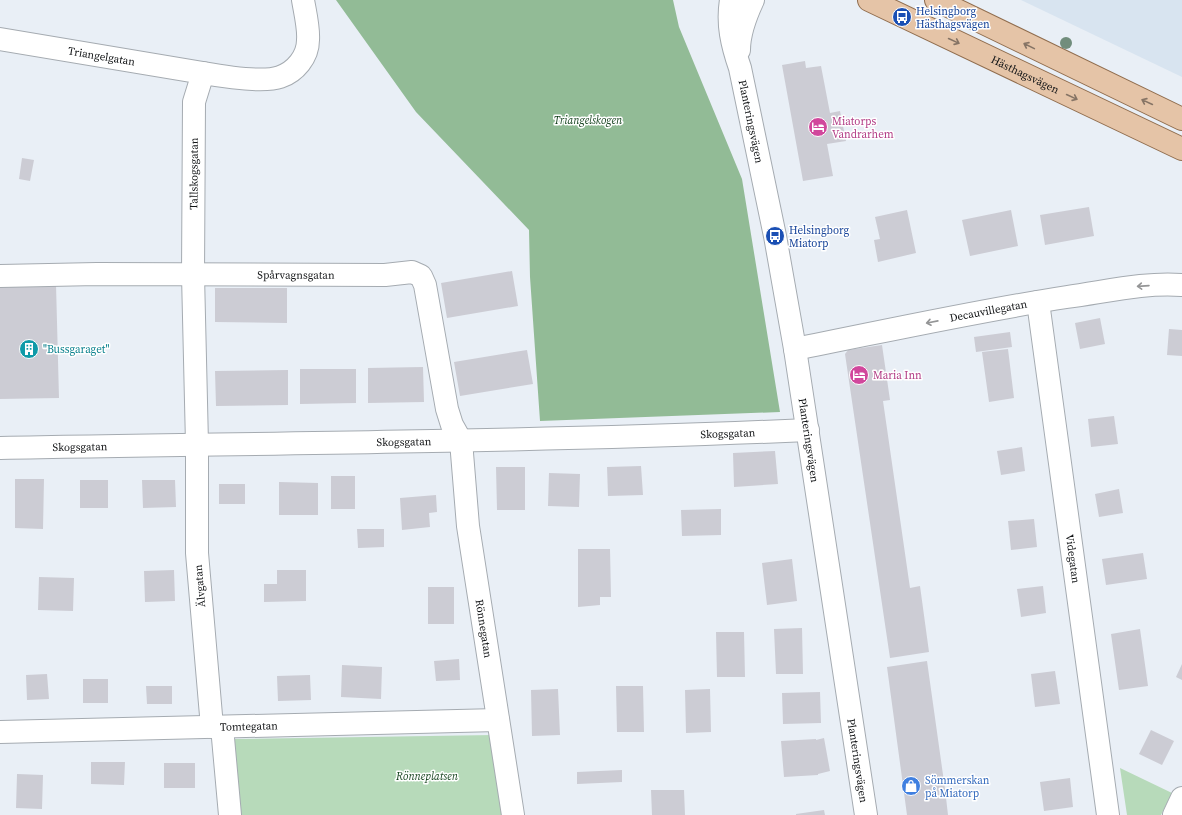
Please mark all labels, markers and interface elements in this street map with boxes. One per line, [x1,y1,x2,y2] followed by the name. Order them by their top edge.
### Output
[916,4,990,32] place label: Helsingborg Hästhagsvägen
[891,6,913,28] bus stop icon: Helsingborg Hästhagsvägen
[948,38,960,45] one-way arrow
[1024,42,1036,49] one-way arrow
[67,43,137,69] street label: Triangelgatan
[989,52,1062,97] street label: Hästhagsvägen
[735,78,767,165] street label: Planteringsvägen
[1065,94,1077,101] one-way arrow
[1141,98,1153,105] one-way arrow
[554,113,623,128] park label: Triangelskogen
[832,114,894,142] place label: Miatorps Vandrarhem
[807,116,829,138] hotel icon: Miatorps Vandrarhem
[186,137,201,210] street label: Tallskogsgatan
[789,223,849,251] place label: Helsingborg Miatorp
[764,225,786,247] bus stop icon: Helsingborg Miatorp
[257,267,335,282] street label: Spårvagnsgatan
[1137,283,1150,290] one-way arrow
[948,296,1028,325] street label: Decauvillegatan
[926,318,939,326] one-way arrow
[18,338,40,360] building icon: "Bussgaraget"
[43,342,109,357] place label: "Bussgaraget"
[848,364,870,386] hotel icon: Maria Inn
[873,368,922,383] place label: Maria Inn
[795,397,823,484] street label: Planteringsvägen
[700,425,756,442] street label: Skogsgatan
[376,434,432,450] street label: Skogsgatan
[52,439,108,455] street label: Skogsgatan
[1062,533,1084,584] street label: Videgatan
[191,564,209,608] street label: Älvgatan
[472,598,496,659] street label: Rönnegatan
[844,717,872,804] street label: Planteringsvägen
[220,718,278,734] street label: Tomtegatan
[395,769,459,784] park label: Rönneplatsen
[925,773,990,801] place label: Sömmerskan på Miatorp
[900,775,922,797] shop icon: Sömmerskan på Miatorp

